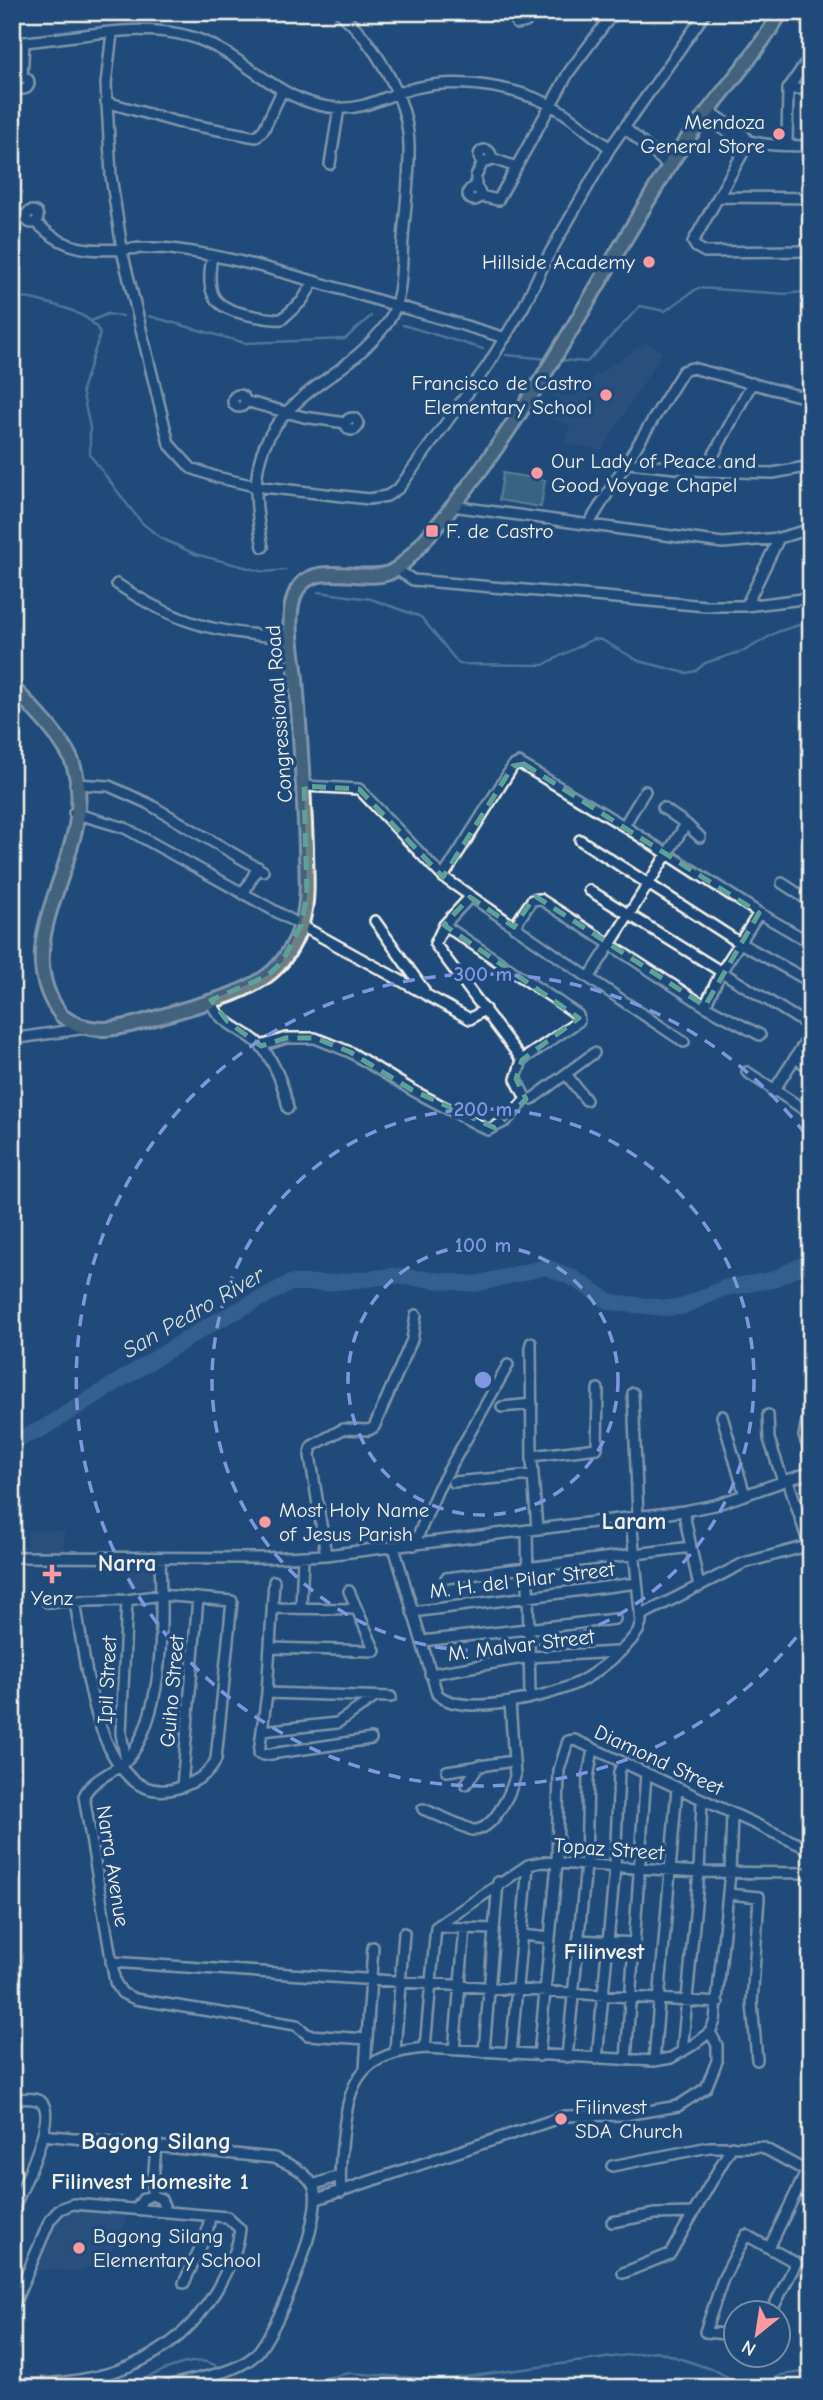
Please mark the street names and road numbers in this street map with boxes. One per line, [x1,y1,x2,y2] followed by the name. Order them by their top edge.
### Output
[261,624,297,804] street label: Congressional Road
[428,1557,617,1603] street label: M. H. del Pilar Street
[446,1624,597,1666] street label: M. Malvar Street
[155,1633,189,1748] street label: Guiho Street
[93,1634,121,1725] street label: Ipil Street
[591,1720,728,1801] street label: Diamond Street
[92,1804,134,1928] street label: Narra Avenue
[553,1833,666,1865] street label: Topaz Street

